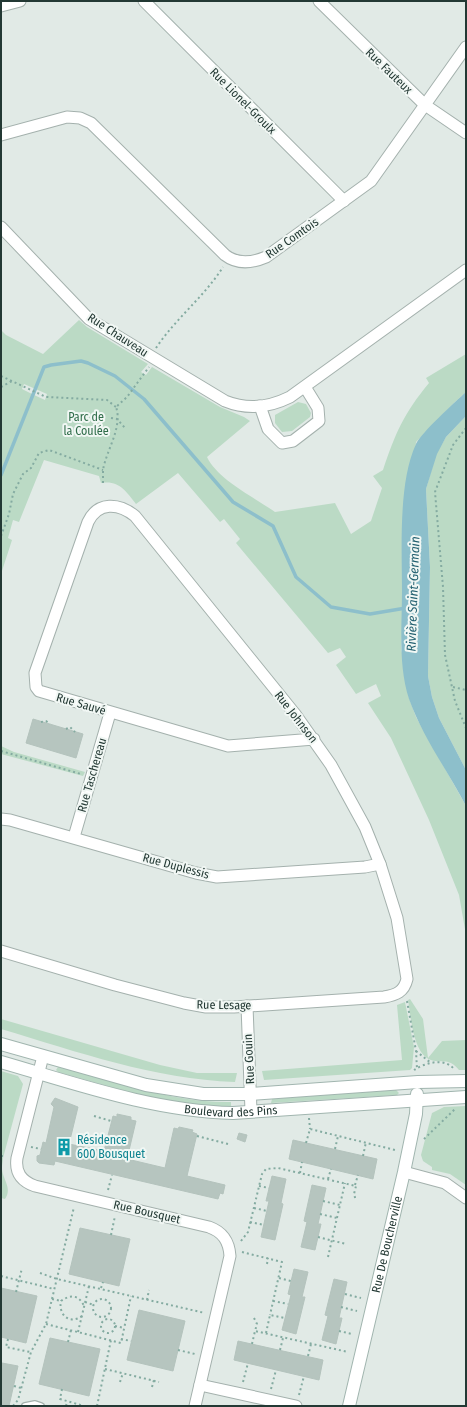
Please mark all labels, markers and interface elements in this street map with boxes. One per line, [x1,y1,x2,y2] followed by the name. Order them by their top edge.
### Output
[363,45,416,97] street label: Rue Fauteux
[207,65,279,137] street label: Rue Lionel-Groulx
[263,215,321,261] street label: Rue Comtois
[85,310,151,360] street label: Rue Chauveau
[63,410,109,438] park label: Parc de la Coulée
[403,536,423,652] water label: Rivière Saint-Germain
[272,688,320,746] street label: Rue Johnson
[55,690,107,718] street label: Rue Sauvé
[75,736,109,814] street label: Rue Taschereau
[141,850,211,882] street label: Rue Duplessis
[197,998,252,1012] street label: Rue Lesage
[241,1033,257,1085] street label: Rue Gouin
[183,1102,278,1120] street label: Boulevard des Pins
[77,1133,145,1161] place label: Résidence 600 Bousquet
[54,1137,74,1157] building icon: Résidence 600 Bousquet
[369,1195,405,1294] street label: Rue De Boucherville
[112,1197,182,1227] street label: Rue Bousquet

